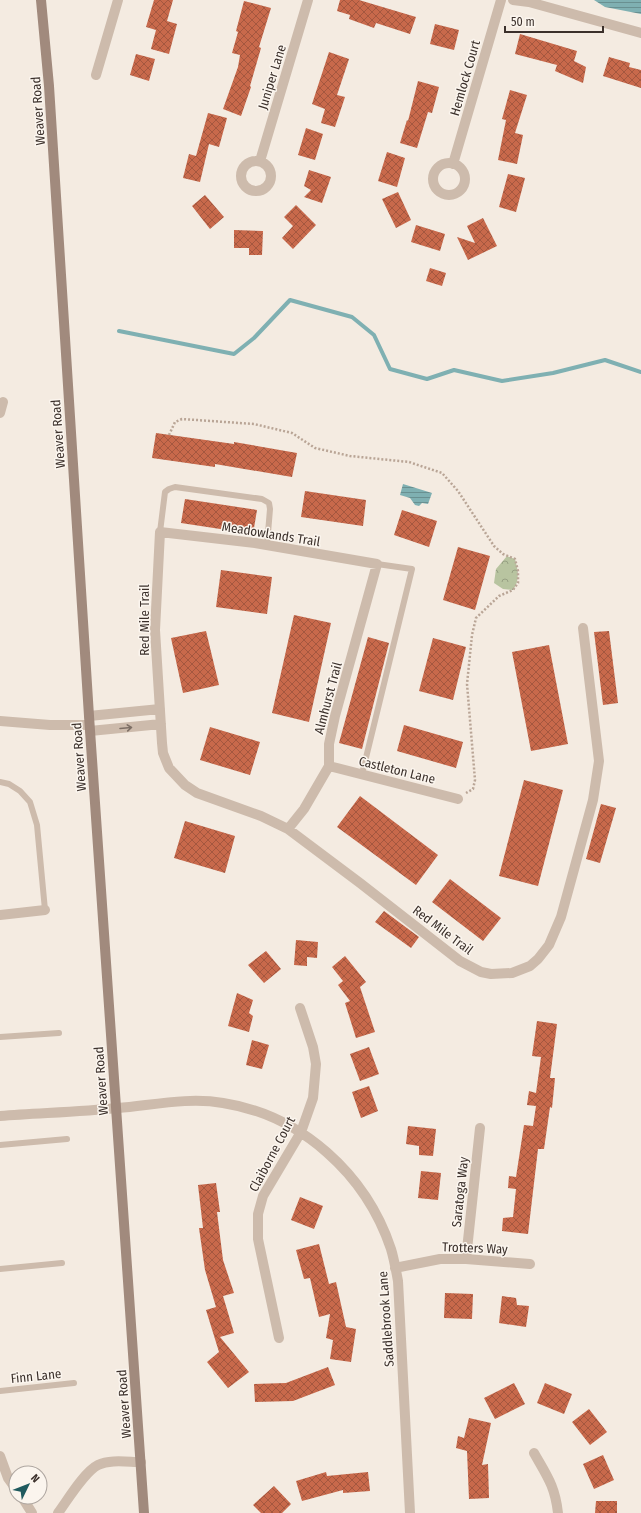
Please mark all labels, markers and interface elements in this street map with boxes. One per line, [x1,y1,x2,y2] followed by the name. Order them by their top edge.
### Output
[505,8,603,34] scale bar
[511,15,535,29] text: 50 m
[447,38,483,118] street label: Hemlock Court
[255,43,289,111] street label: Juniper Lane
[28,76,48,146] street label: Weaver Road
[48,399,68,469] street label: Weaver Road
[221,519,322,549] street label: Meadowlands Trail
[137,584,152,656] street label: Red Mile Trail
[311,660,345,736] street label: Almhurst Trail
[69,722,89,792] street label: Weaver Road
[119,724,132,731] one-way arrow
[357,753,437,787] street label: Castleton Lane
[410,902,477,958] street label: Red Mile Trail
[91,1046,111,1116] street label: Weaver Road
[246,1113,298,1194] street label: Claiborne Court
[449,1156,471,1228] street label: Saratoga Way
[442,1239,508,1257] street label: Trotters Way
[375,1271,397,1367] street label: Saddlebrook Lane
[10,1366,62,1386] street label: Finn Lane
[114,1369,134,1439] street label: Weaver Road
[8,1465,48,1505] north arrow
[28,1472,42,1485] text: N

